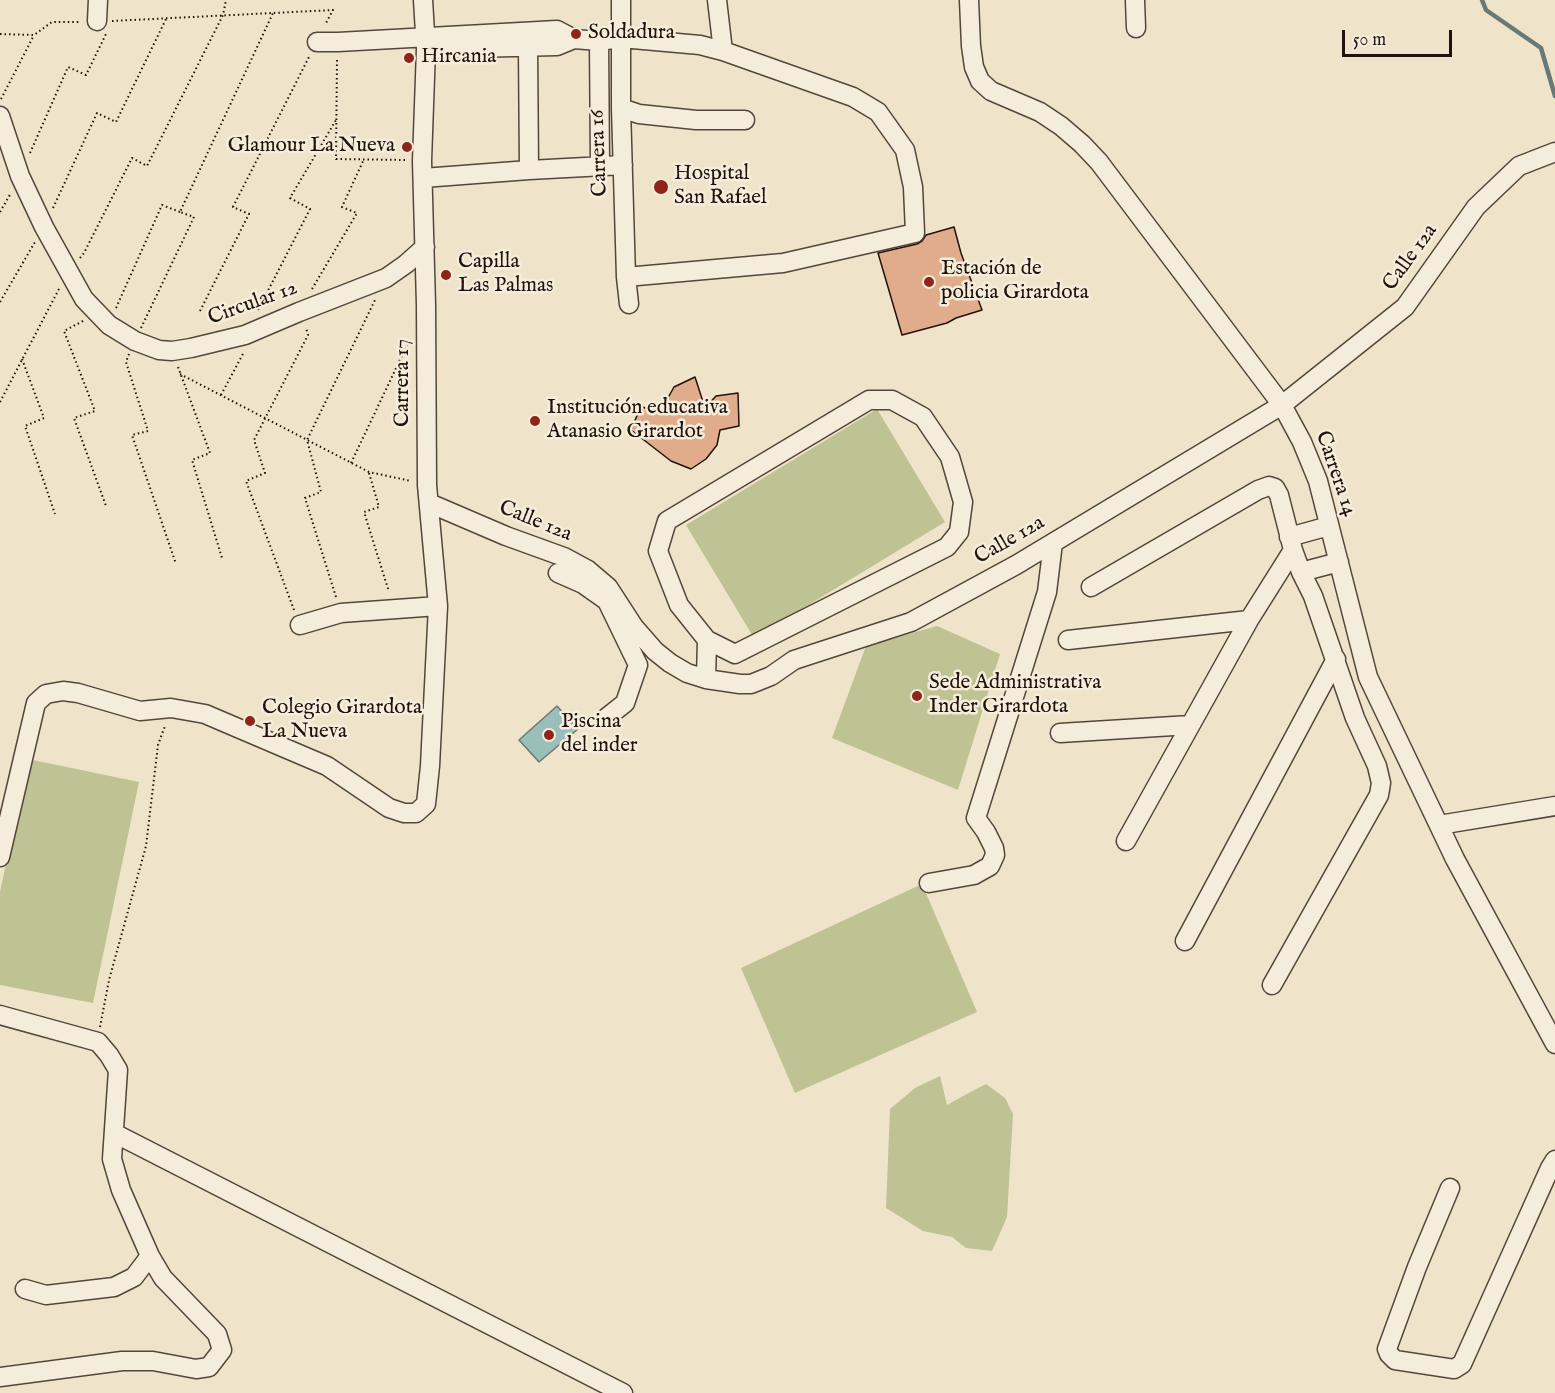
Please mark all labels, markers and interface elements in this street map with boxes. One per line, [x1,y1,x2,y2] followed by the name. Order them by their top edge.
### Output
[1345,18,1454,56] scale bar
[588,21,675,47] place label: Soldadura
[569,27,583,41] marker: Soldadura
[1353,29,1386,52] text: 50 m
[421,45,496,71] place label: Hircania
[402,51,416,65] marker: Hircania
[586,109,614,197] street label: Carrera 16
[228,134,395,160] place label: Glamour La Nueva
[400,140,414,154] marker: Glamour La Nueva
[674,162,767,212] place label: Hospital San Rafael
[652,178,670,196] marker: Hospital San Rafael
[1378,220,1444,296] street label: Calle 12a
[458,250,553,300] place label: Capilla Las Palmas
[941,257,1089,307] place label: Estación de policia Girardota
[439,268,453,282] marker: Capilla Las Palmas
[922,275,936,289] marker: Estación de policia Girardota
[205,276,301,332] street label: Circular 12
[391,339,417,427] street label: Carrera 17
[547,396,728,446] place label: Institución educativa Atanasio Girardot
[528,414,542,428] marker: Institución educativa Atanasio Girardot
[1309,428,1361,520] street label: Carrera 14
[495,496,575,548] street label: Calle 12a
[971,511,1049,571] street label: Calle 12a
[929,671,1101,721] place label: Sede Administrativa Inder Girardota
[910,689,924,703] marker: Sede Administrativa Inder Girardota
[262,696,422,746] place label: Colegio Girardota La Nueva
[561,710,638,760] place label: Piscina del inder
[243,714,257,728] marker: Colegio Girardota La Nueva
[542,728,556,742] marker: Piscina del inder

